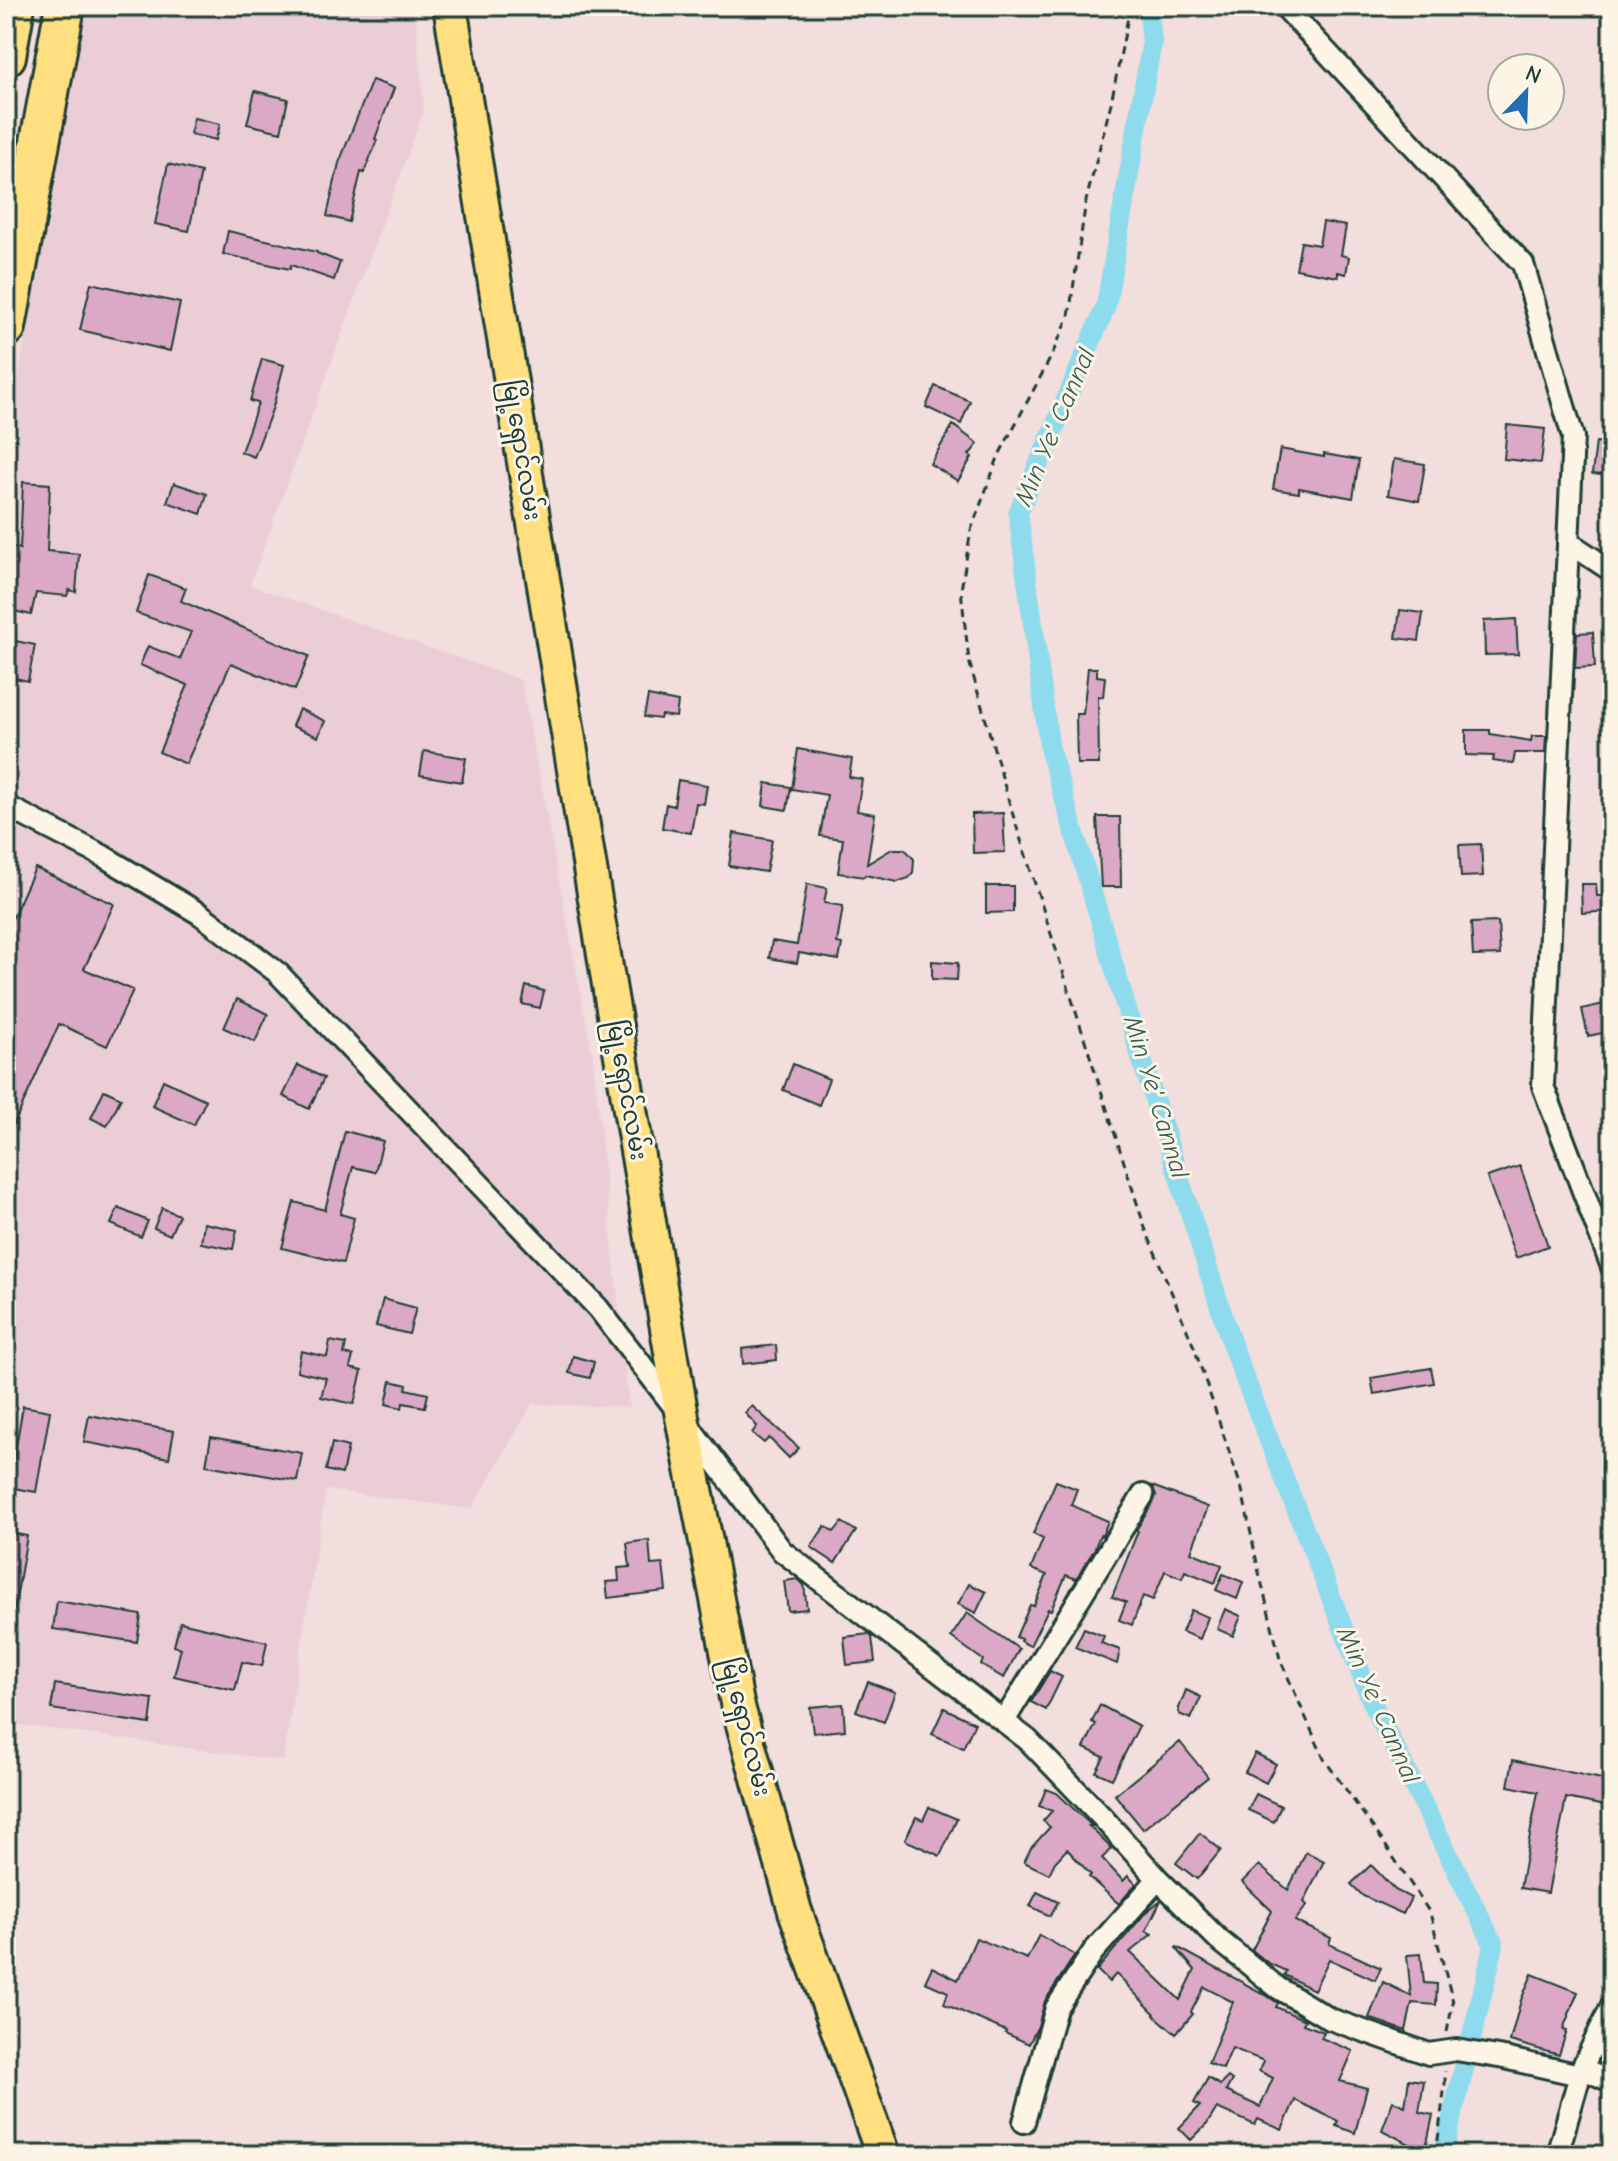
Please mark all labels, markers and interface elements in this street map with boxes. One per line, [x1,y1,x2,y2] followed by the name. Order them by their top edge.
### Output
[1486,52,1566,132] north arrow
[1522,60,1545,89] text: N
[1008,343,1102,511] water label: Min Ye' Cannal
[492,377,549,523] street label: မြို့ရှောင်လမ်း
[1117,1011,1195,1182] water label: Min Ye' Cannal
[596,1017,655,1163] street label: မြို့ရှောင်လမ်း
[1330,1621,1426,1788] water label: Min Ye' Cannal
[710,1654,779,1801] street label: မြို့ရှောင်လမ်း

